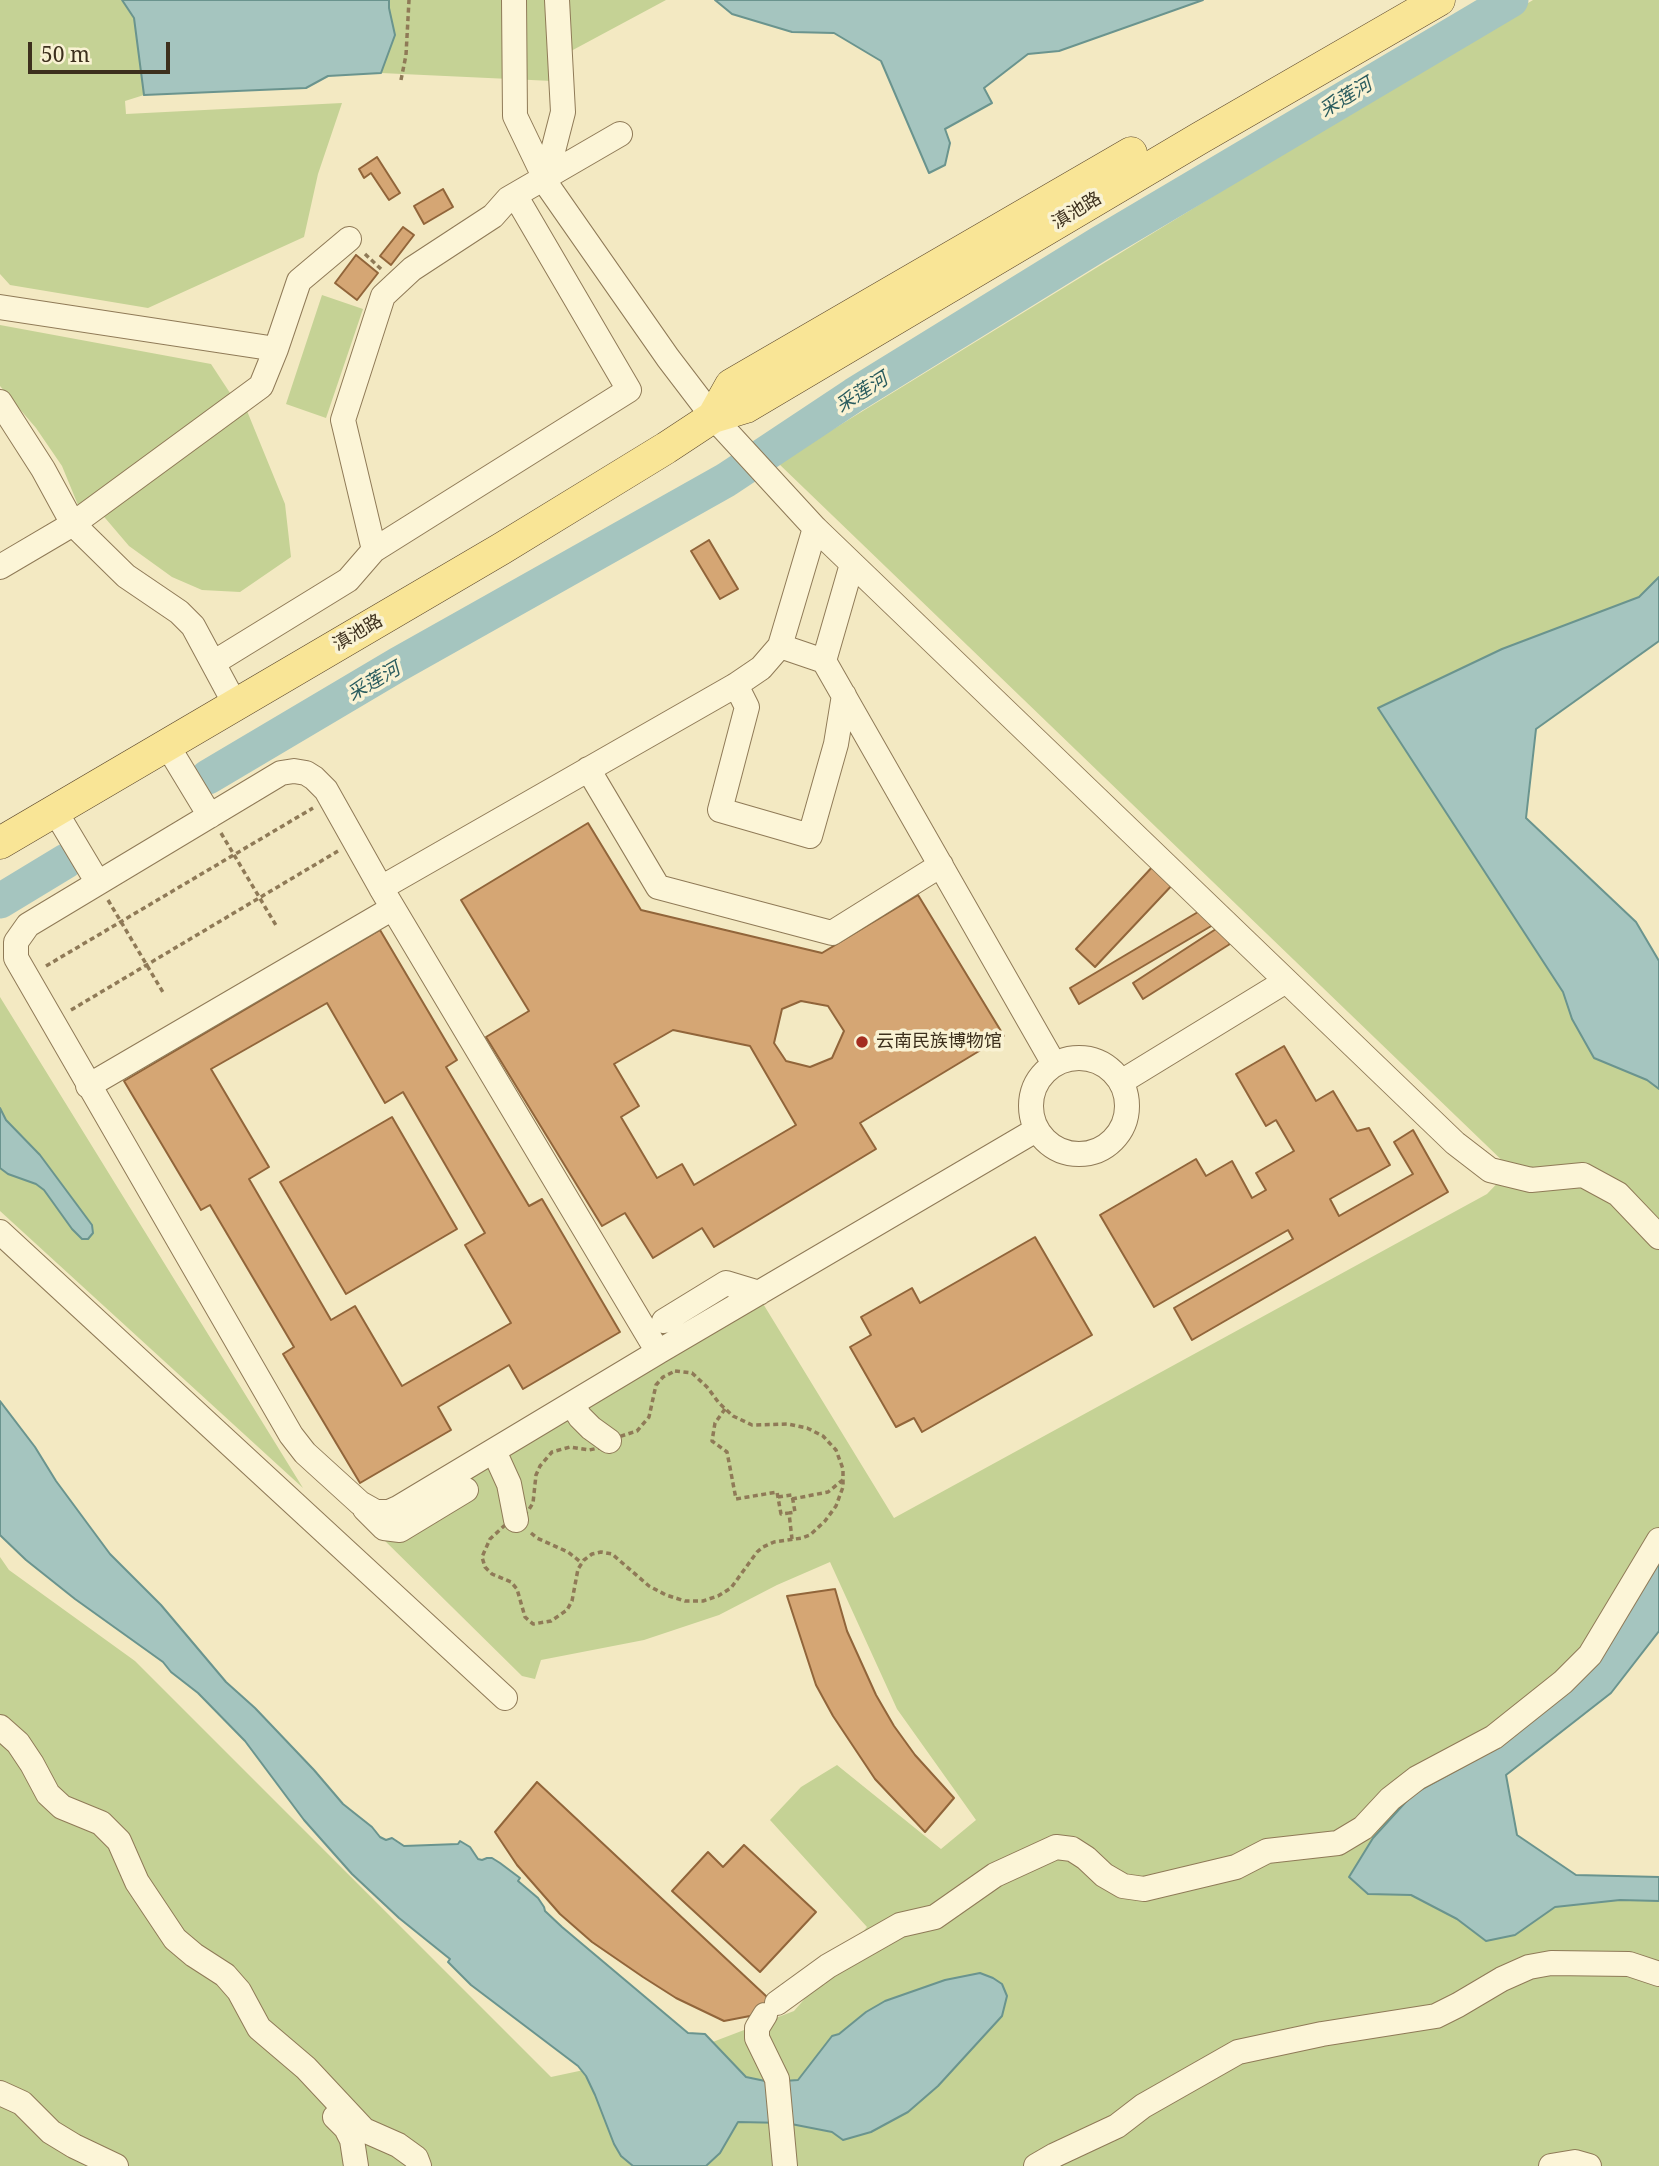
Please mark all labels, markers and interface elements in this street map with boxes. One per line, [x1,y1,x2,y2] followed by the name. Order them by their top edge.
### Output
[32,28,173,72] scale bar
[41,40,90,68] text: 50 m
[1316,74,1376,122] water label: 采莲河
[1048,188,1106,234] street label: 滇池路
[832,368,892,418] water label: 采莲河
[329,610,387,656] street label: 滇池路
[344,658,404,706] water label: 采莲河
[876,1031,1002,1053] place label: 云南民族博物馆
[854,1034,870,1050] marker: 云南民族博物馆

